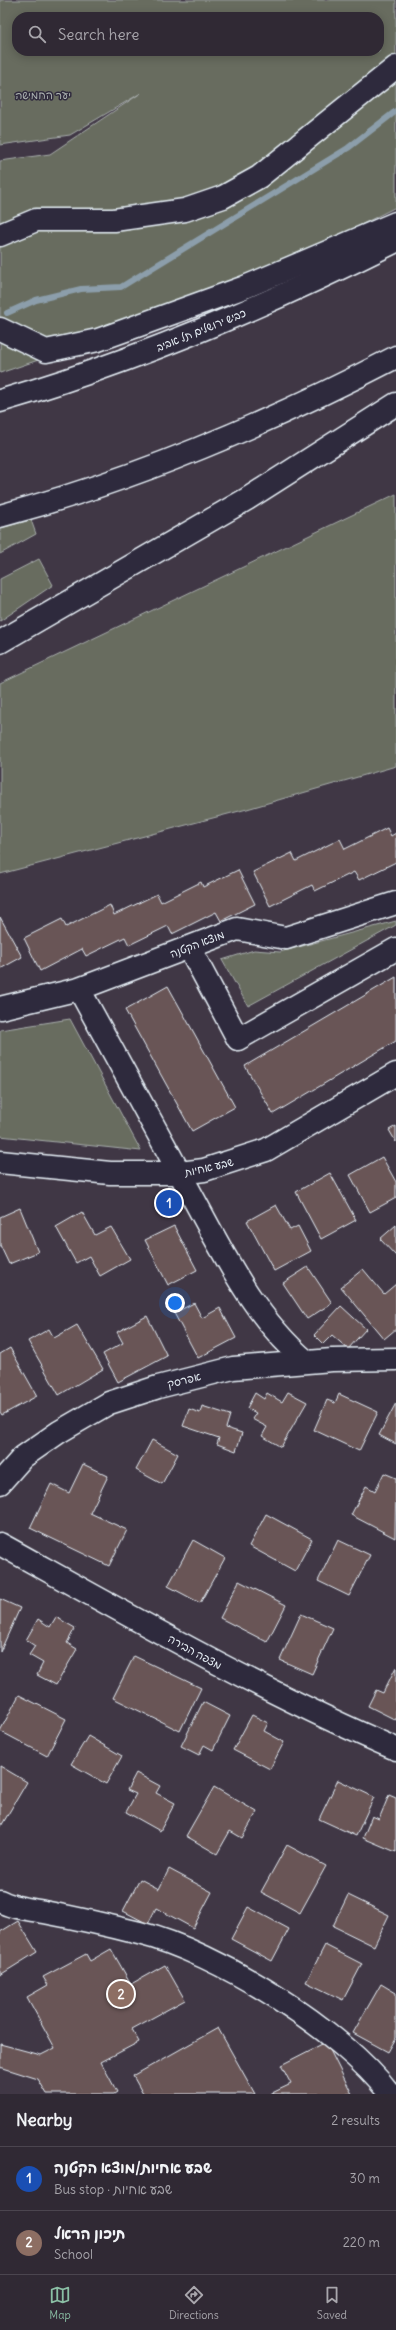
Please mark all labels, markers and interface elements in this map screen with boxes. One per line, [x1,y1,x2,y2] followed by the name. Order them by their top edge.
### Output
[12,12,384,56] search box
[26,23,48,45] icon: search
[58,25,139,44] text: Search here
[15,88,71,102] park label: יער החמישה
[154,306,248,354] street label: כביש ירושלים תל אביב
[168,927,226,961] street label: מוצא הקטנה
[182,1154,236,1180] street label: שבע אחיות
[156,1188,182,1218] pin: 1
[165,1293,185,1313] your location
[166,1369,202,1391] street label: אפרסק
[166,1631,224,1673] street label: מצפה הבירה
[108,1979,134,2009] pin: 2
[16,2109,72,2131] text: Nearby
[331,2112,380,2129] text: 2 results
[54,2158,212,2177] text: שבע אחיות/מוצא הקטנה
[26,2170,32,2187] text: 1
[350,2170,380,2187] text: 30 m
[54,2181,172,2198] text: Bus stop · שבע אחיות
[54,2224,125,2243] text: תיכון הראל
[25,2234,33,2251] text: 2
[343,2234,380,2251] text: 220 m
[54,2246,93,2263] text: School
[49,2284,71,2322] tab: Map
[169,2284,219,2322] tab: Directions
[317,2284,347,2322] tab: Saved

